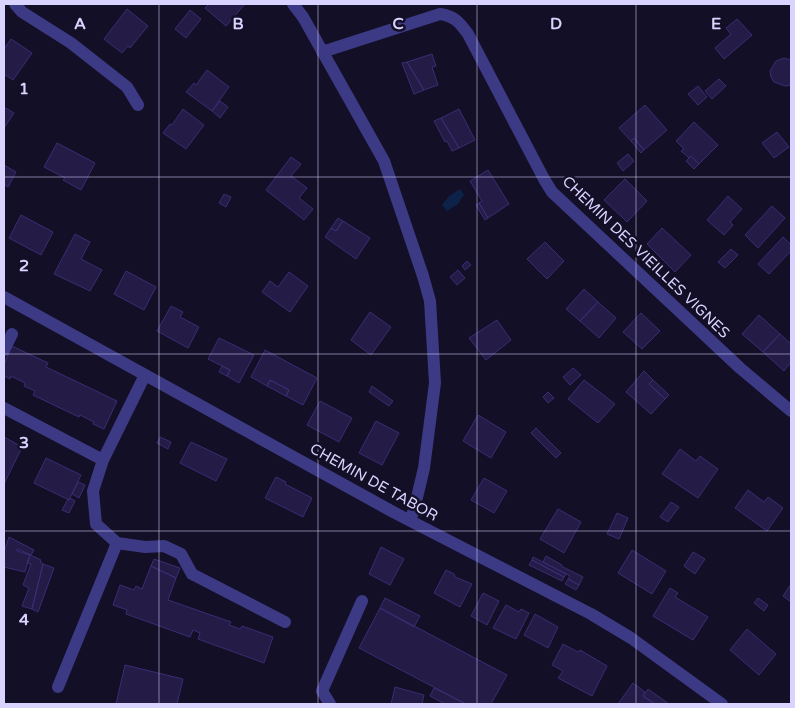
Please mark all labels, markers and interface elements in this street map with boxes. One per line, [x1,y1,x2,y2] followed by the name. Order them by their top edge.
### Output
[74,14,86,34] text: A
[232,14,244,34] text: B
[392,14,404,34] text: C
[550,14,562,34] text: D
[711,14,721,34] text: E
[19,79,29,99] text: 1
[559,172,733,342] street label: CHEMIN DES VIEILLES VIGNES
[19,256,29,276] text: 2
[19,433,29,453] text: 3
[307,439,441,525] street label: CHEMIN DE TABOR
[19,610,29,630] text: 4

